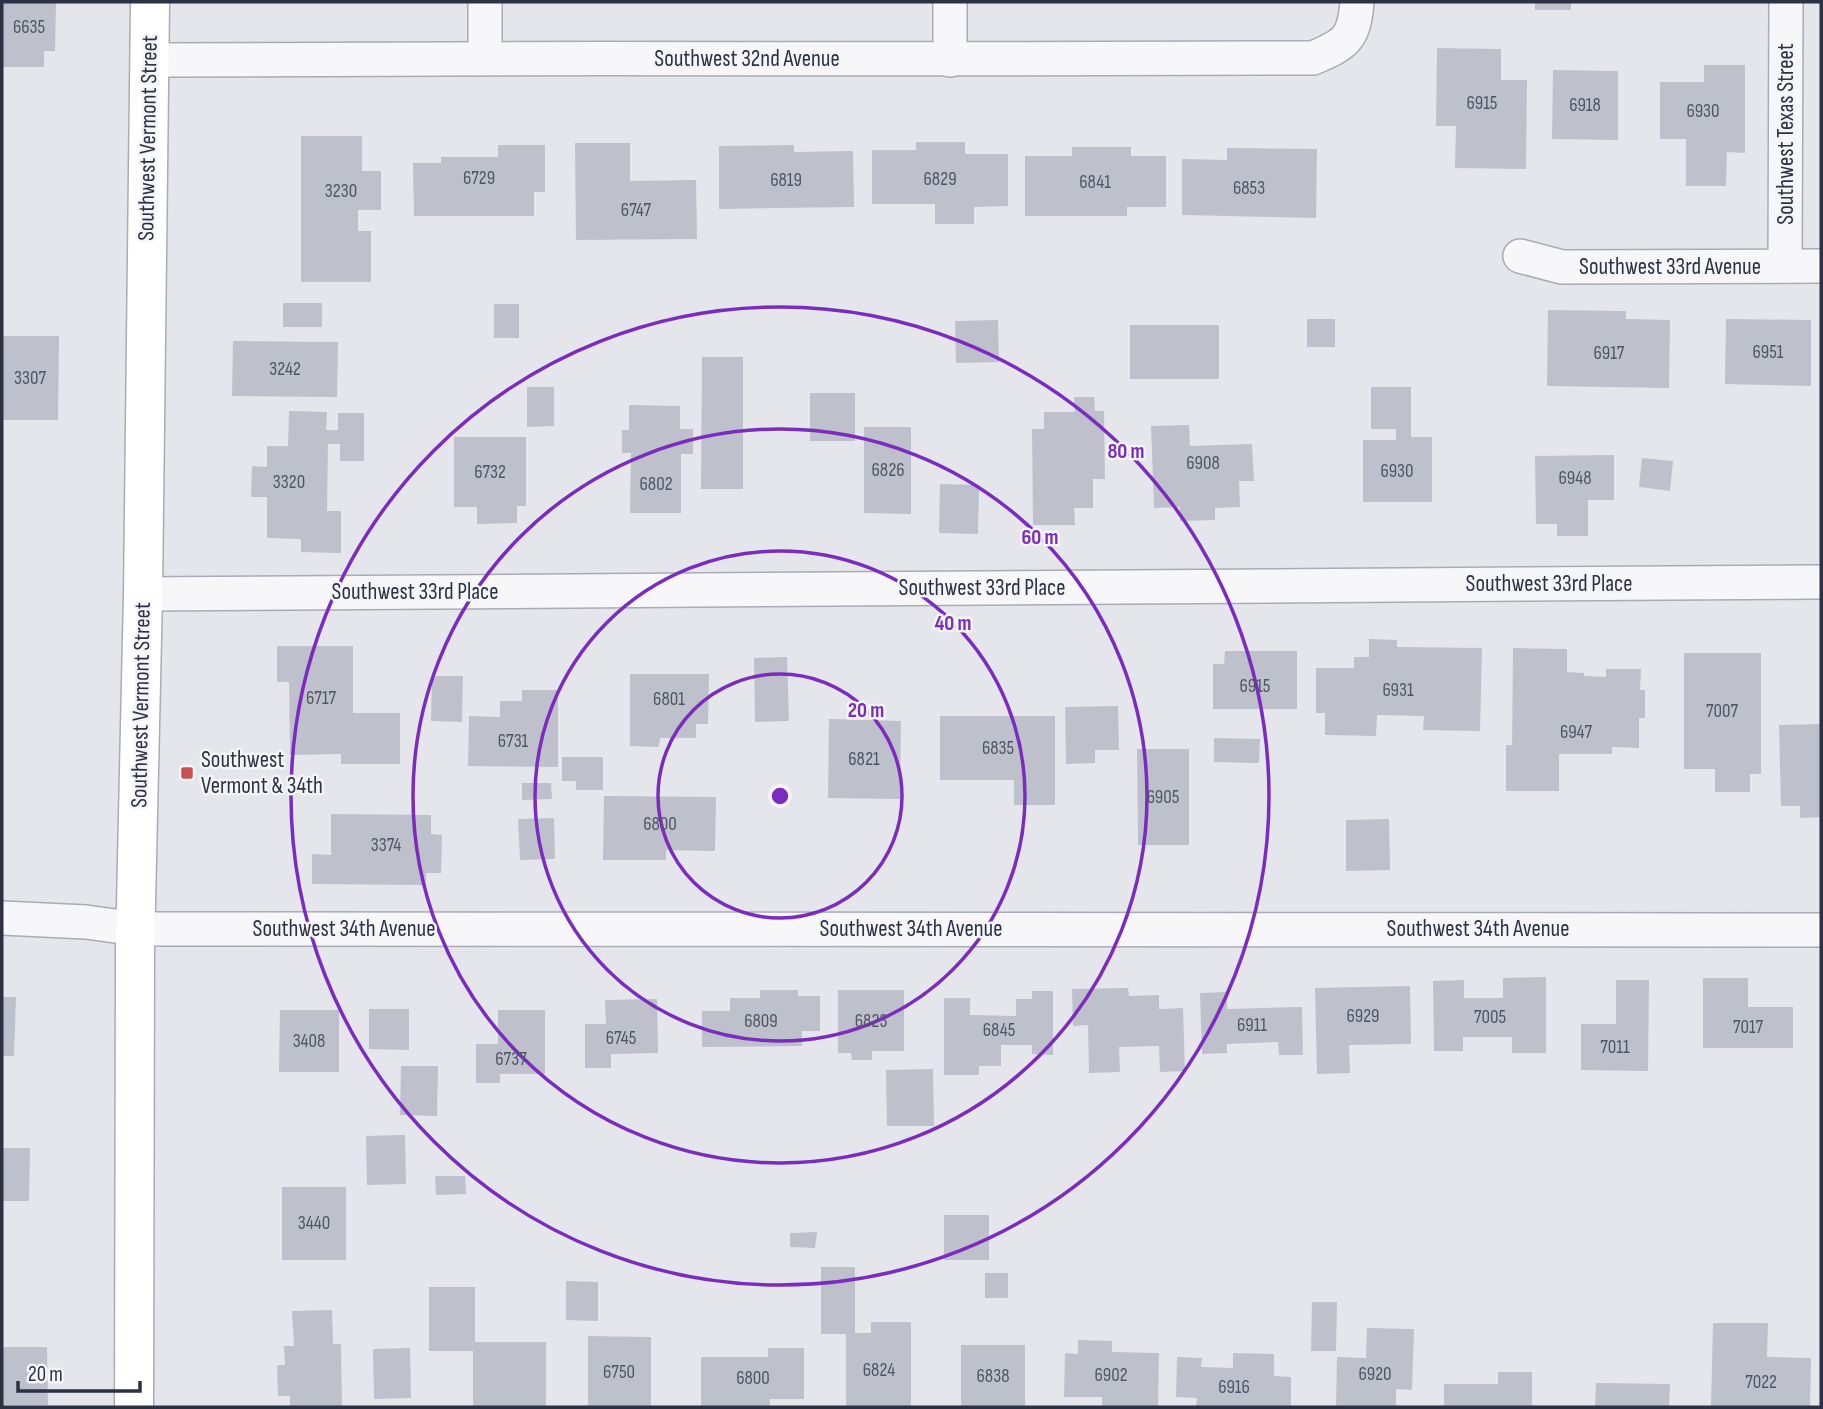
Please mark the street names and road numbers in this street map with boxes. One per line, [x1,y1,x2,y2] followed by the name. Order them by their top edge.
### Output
[132,35,164,241] street label: Southwest Vermont Street
[1772,43,1800,225] street label: Southwest Texas Street
[654,45,840,73] street label: Southwest 32nd Avenue
[1579,253,1761,281] street label: Southwest 33rd Avenue
[1466,570,1632,598] street label: Southwest 33rd Place
[899,574,1065,602] street label: Southwest 33rd Place
[332,578,498,606] street label: Southwest 33rd Place
[125,602,157,808] street label: Southwest Vermont Street
[253,915,435,943] street label: Southwest 34th Avenue
[820,915,1002,943] street label: Southwest 34th Avenue
[1387,915,1569,943] street label: Southwest 34th Avenue

